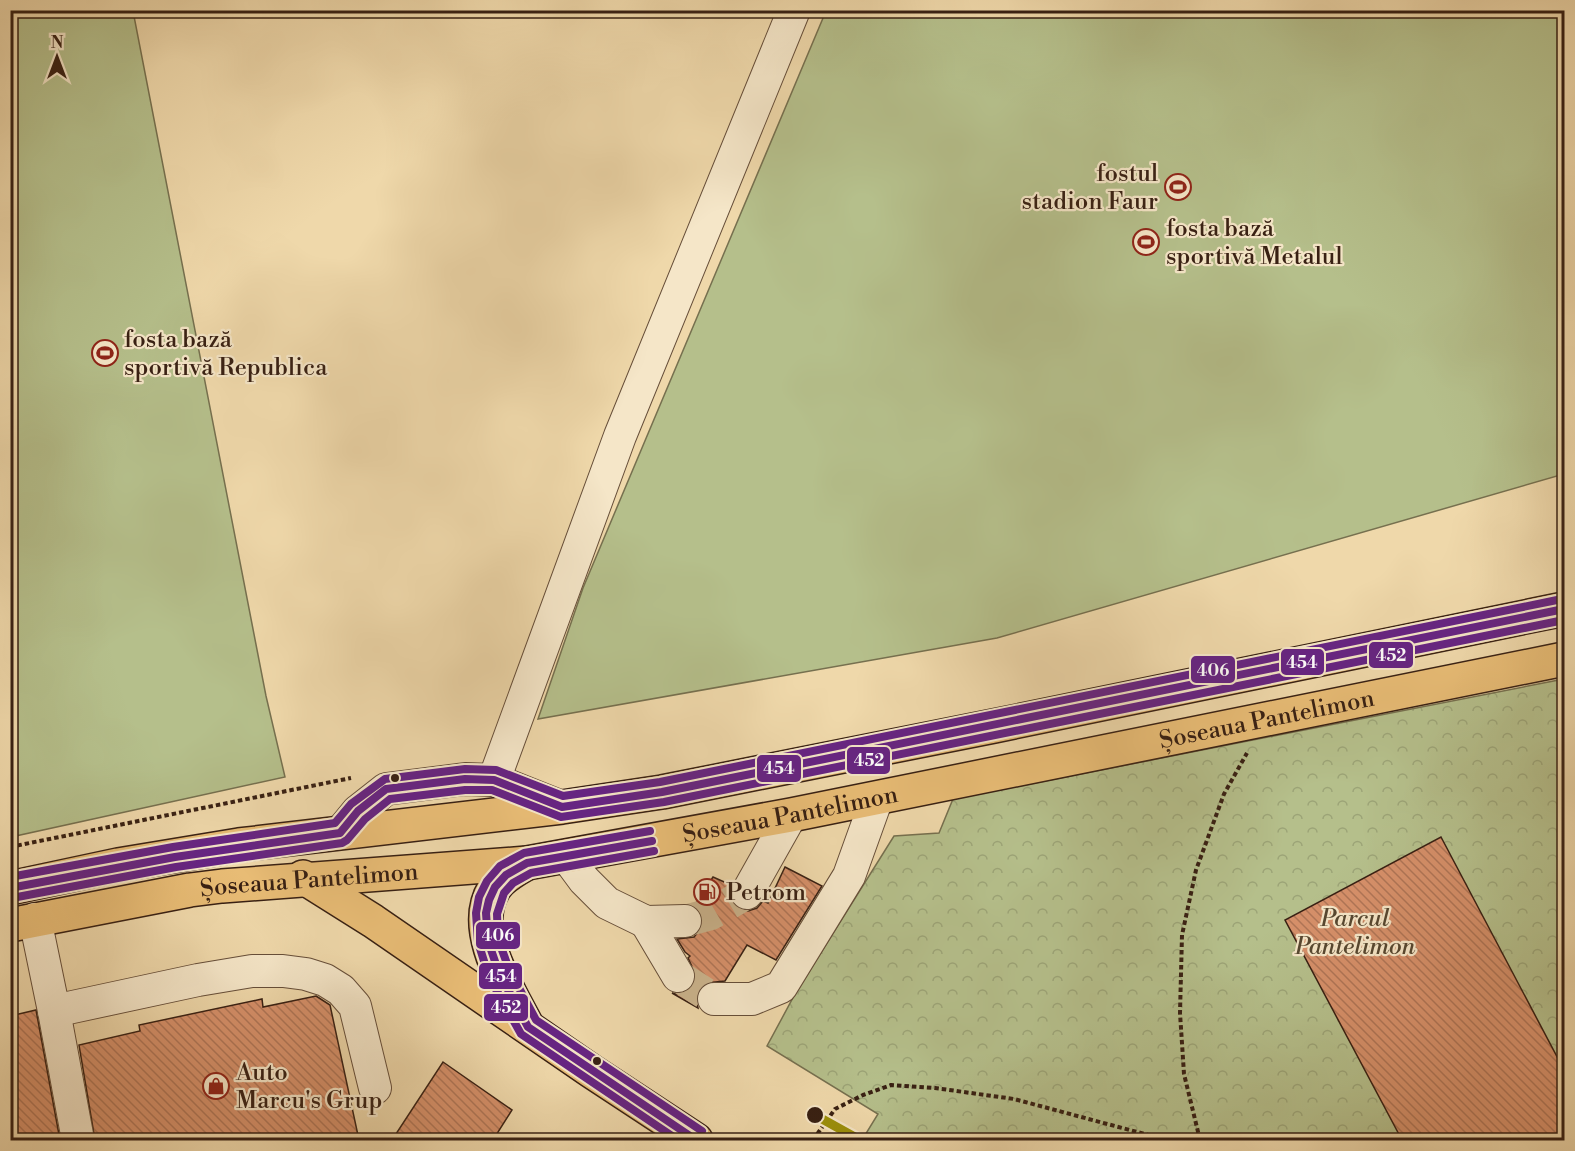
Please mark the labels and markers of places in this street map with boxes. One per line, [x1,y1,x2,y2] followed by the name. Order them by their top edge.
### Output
[1022,159,1158,217] place label: fostul stadion Faur
[1163,172,1193,202] sports icon: fostul stadion Faur
[1166,214,1343,272] place label: fosta bază sportivă Metalul
[1131,227,1161,257] sports icon: fosta bază sportivă Metalul
[124,325,328,383] place label: fosta bază sportivă Republica
[90,338,120,368] sports icon: fosta bază sportivă Republica
[389,772,401,784] unlabelled marker
[692,877,722,907] fuel station icon: Petrom
[726,878,806,908] place label: Petrom
[591,1055,603,1067] unlabelled marker
[235,1058,382,1116] place label: Auto Marcu's Grup
[201,1071,231,1101] shop icon: Auto Marcu's Grup
[805,1105,825,1125] unlabelled marker

